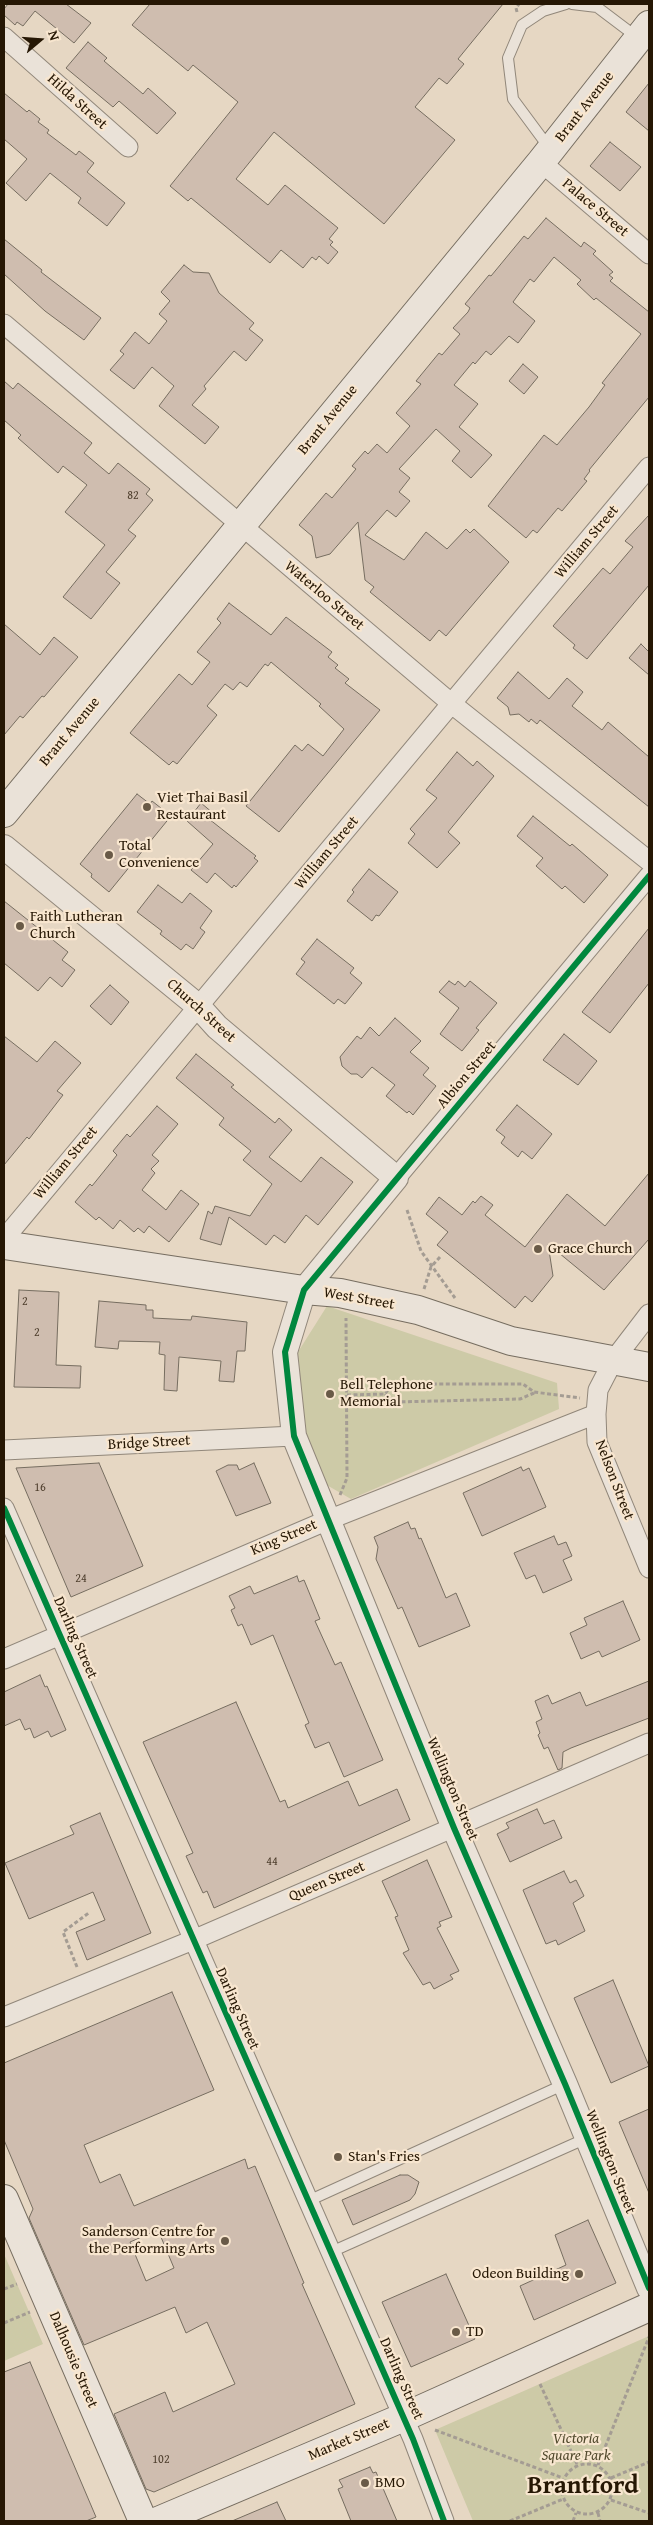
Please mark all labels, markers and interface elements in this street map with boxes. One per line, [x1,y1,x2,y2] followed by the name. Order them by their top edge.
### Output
[15,15,65,65] north arrow
[43,28,65,43] text: N
[552,68,618,146] street label: Brant Avenue
[43,70,111,134] street label: Hilda Street
[558,175,632,241] street label: Palace Street
[294,381,362,459] street label: Brant Avenue
[127,489,139,503] house number: 82
[551,502,623,582] street label: William Street
[280,557,368,635] street label: Waterloo Street
[36,694,104,770] street label: Brant Avenue
[157,789,248,824] place label: Viet Thai Basil Restaurant
[141,801,153,813] marker: Viet Thai Basil Restaurant
[291,813,363,893] street label: William Street
[119,837,199,872] place label: Total Convenience
[103,849,115,861] marker: Total Convenience
[30,908,123,943] place label: Faith Lutheran Church
[14,920,26,932] marker: Faith Lutheran Church
[163,975,239,1047] street label: Church Street
[434,1038,500,1112] street label: Albion Street
[30,1123,102,1203] street label: William Street
[548,1240,632,1258] place label: Grace Church
[532,1243,544,1255] marker: Grace Church
[322,1284,396,1314] street label: West Street
[22,1295,28,1309] house number: 2
[34,1326,40,1340] house number: 2
[340,1376,433,1411] place label: Bell Telephone Memorial
[324,1388,336,1400] marker: Bell Telephone Memorial
[107,1432,191,1454] street label: Bridge Street
[590,1437,638,1523] street label: Nelson Street
[34,1481,46,1495] house number: 16
[248,1516,320,1560] street label: King Street
[75,1572,87,1586] house number: 24
[49,1594,101,1682] street label: Darling Street
[422,1735,482,1843] street label: Wellington Street
[266,1855,278,1869] house number: 44
[286,1858,368,1906] street label: Queen Street
[211,1965,263,2053] street label: Darling Street
[581,2107,639,2217] street label: Wellington Street
[348,2148,420,2166] place label: Stan's Fries
[332,2151,344,2163] marker: Stan's Fries
[82,2223,215,2258] place label: Sanderson Centre for the Performing Arts
[219,2235,231,2247] marker: Sanderson Centre for the Performing Arts
[472,2265,569,2283] place label: Odeon Building
[573,2268,585,2280] marker: Odeon Building
[45,2309,101,2411] street label: Dalhousie Street
[466,2323,484,2341] place label: TD
[450,2326,462,2338] marker: TD
[375,2335,427,2423] street label: Darling Street
[306,2415,392,2465] street label: Market Street
[541,2430,611,2465] park label: Victoria Square Park
[152,2453,170,2467] house number: 102
[527,2472,639,2502] district label: Brantford
[375,2474,405,2492] place label: BMO
[359,2477,371,2489] marker: BMO

